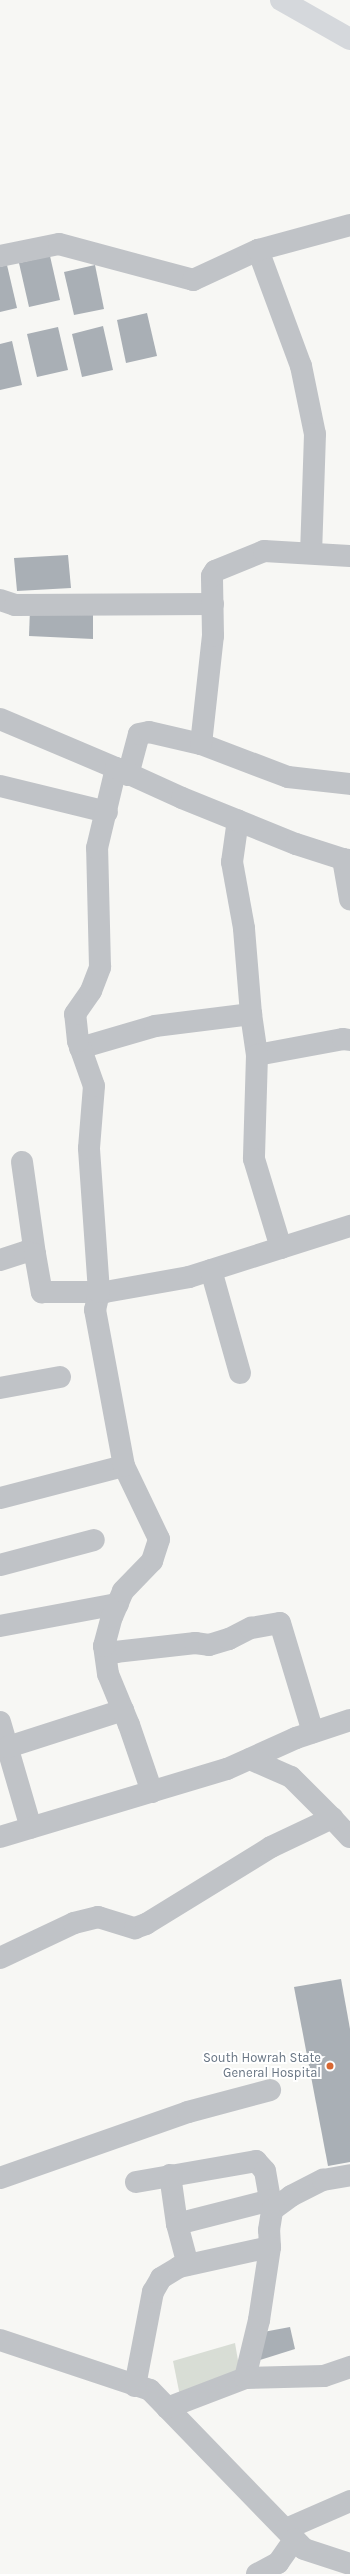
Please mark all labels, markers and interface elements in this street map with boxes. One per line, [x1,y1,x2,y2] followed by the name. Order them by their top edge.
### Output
[203,2051,321,2082] place label: South Howrah State General Hospital
[324,2060,336,2072] marker: South Howrah State General Hospital

